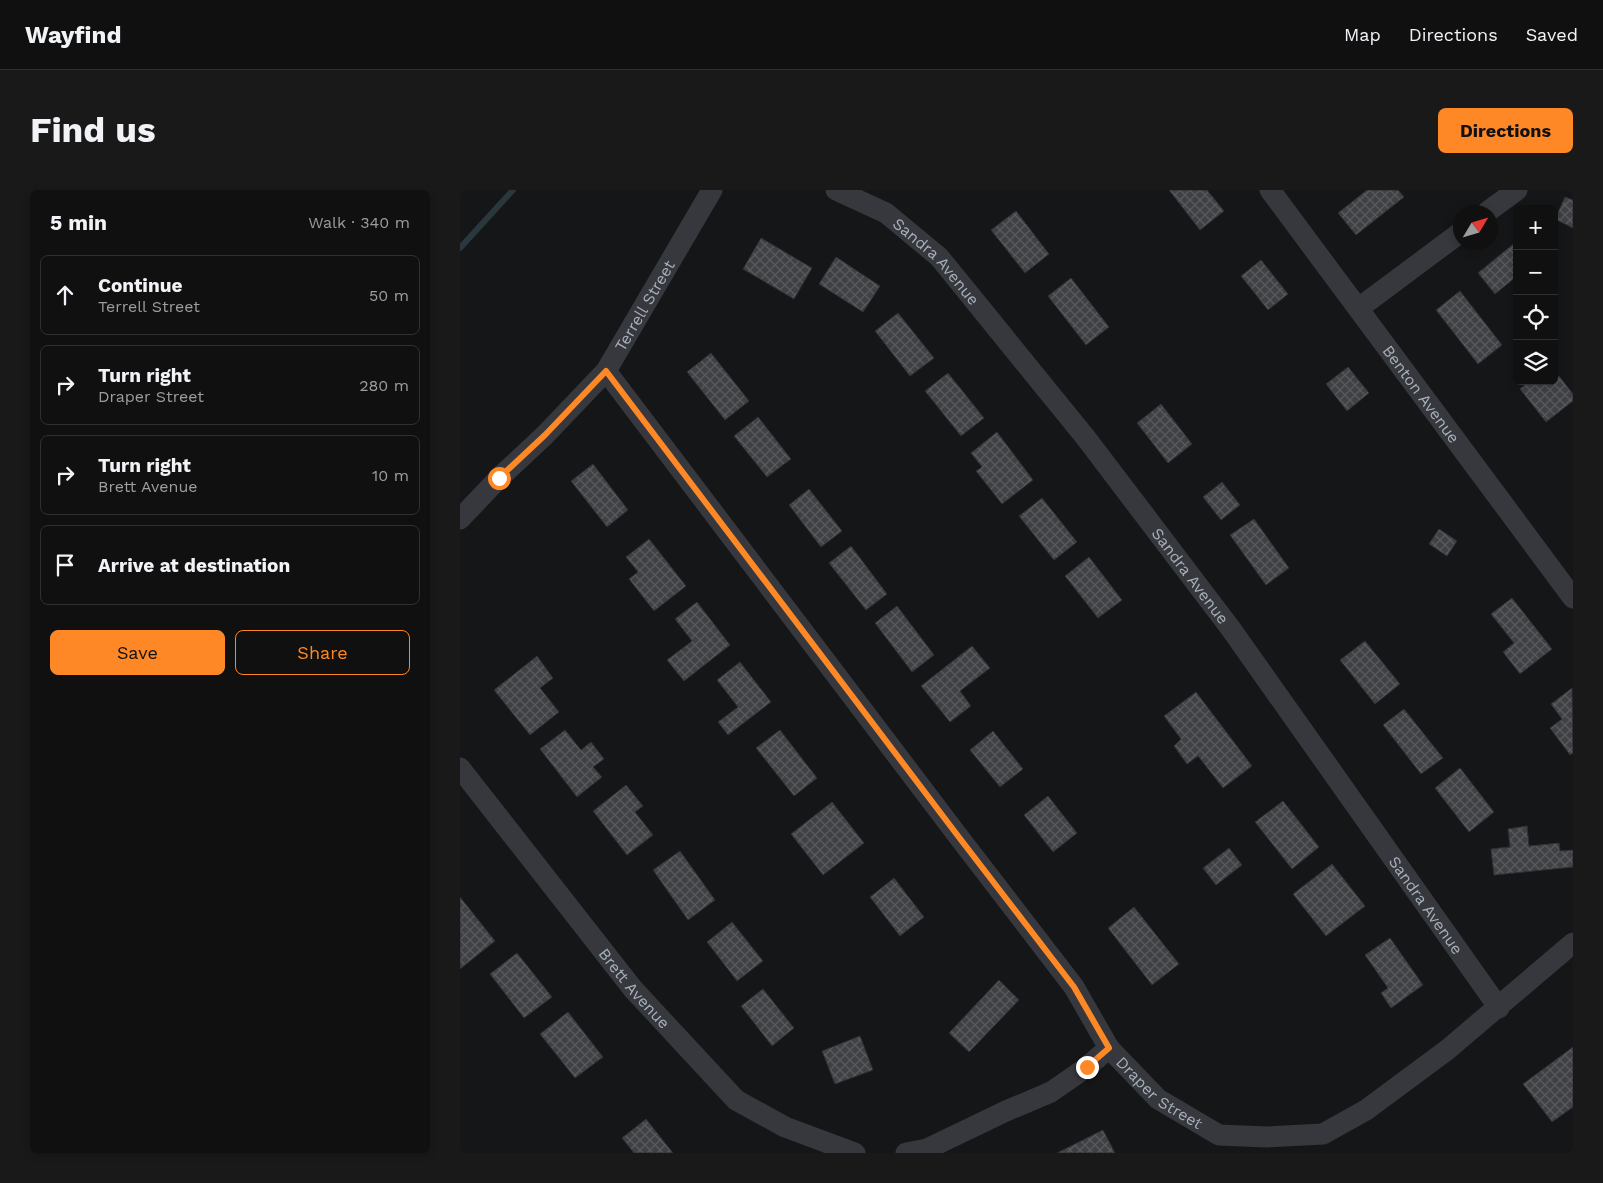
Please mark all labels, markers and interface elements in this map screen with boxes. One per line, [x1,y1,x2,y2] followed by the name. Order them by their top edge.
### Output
[25,21,121,49] text: Wayfind
[1344,24,1381,45] text: Map
[1409,24,1498,45] text: Directions
[1526,24,1578,45] text: Saved
[1438,108,1573,153] button: Directions
[30,109,156,151] text: Find us
[1453,205,1498,250] north arrow
[1513,205,1558,385] map controls
[1513,205,1558,250] button: +
[50,210,107,235] text: 5 min
[308,213,410,232] text: Walk · 340 m
[889,214,983,309] street label: Sandra Avenue
[1513,250,1558,295] button: −
[611,257,679,355] street label: Terrell Street
[98,274,182,297] text: Continue
[51,281,79,309] icon: ahead
[369,286,409,305] text: 50 m
[1513,295,1558,340] button: locate
[98,297,200,316] text: Terrell Street
[1513,340,1558,385] button: layers
[1378,342,1464,447] street label: Benton Avenue
[98,364,191,387] text: Turn right
[51,371,79,399] icon: right
[359,376,409,395] text: 280 m
[98,387,204,406] text: Draper Street
[98,454,191,477] text: Turn right
[51,461,79,489] icon: right
[372,466,409,485] text: 10 m
[488,467,511,490] route start
[98,477,198,496] text: Brett Avenue
[1148,524,1233,628] street label: Sandra Avenue
[51,551,79,579] icon: arrive
[98,554,290,577] text: Arrive at destination
[50,630,225,675] button: Save
[235,630,410,675] button: Share
[1385,853,1467,958] street label: Sandra Avenue
[595,945,674,1033] street label: Brett Avenue
[1112,1053,1206,1133] street label: Draper Street
[1076,1056,1099,1079] route end

